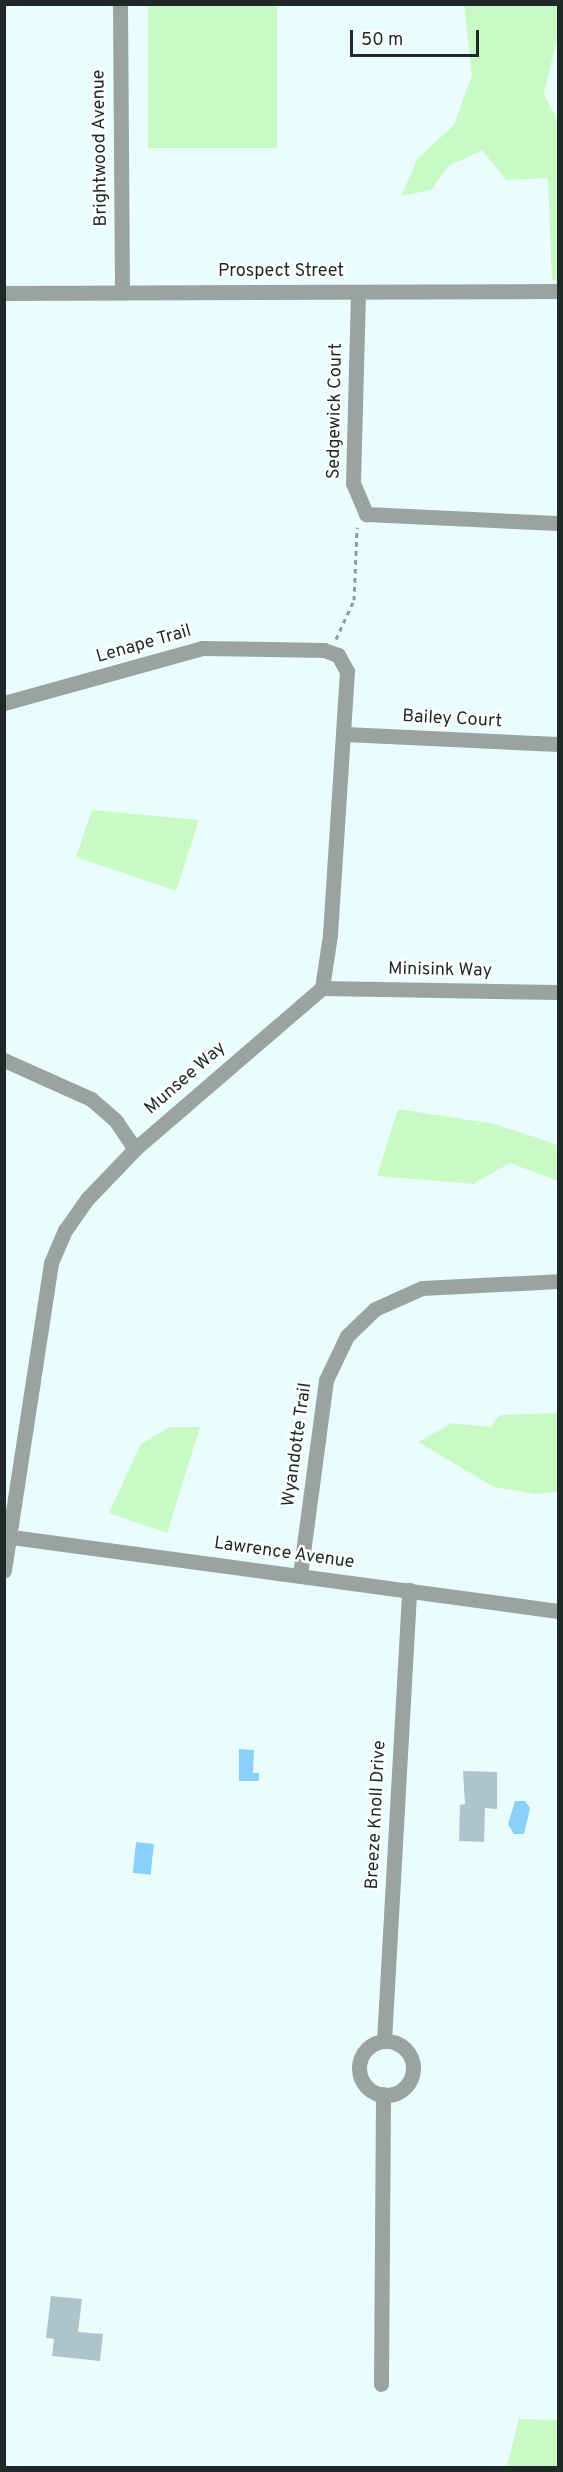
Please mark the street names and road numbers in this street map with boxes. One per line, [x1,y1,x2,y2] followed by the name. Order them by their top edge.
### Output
[89,69,113,227] street label: Brightwood Avenue
[218,261,344,283] street label: Prospect Street
[324,343,348,479] street label: Sedgewick Court
[94,621,194,669] street label: Lenape Trail
[402,707,502,733] street label: Bailey Court
[388,959,492,983] street label: Minisink Way
[141,1038,231,1120] street label: Munsee Way
[279,1381,317,1509] street label: Wyandotte Trail
[212,1533,356,1575] street label: Lawrence Avenue
[362,1740,392,1890] street label: Breeze Knoll Drive

